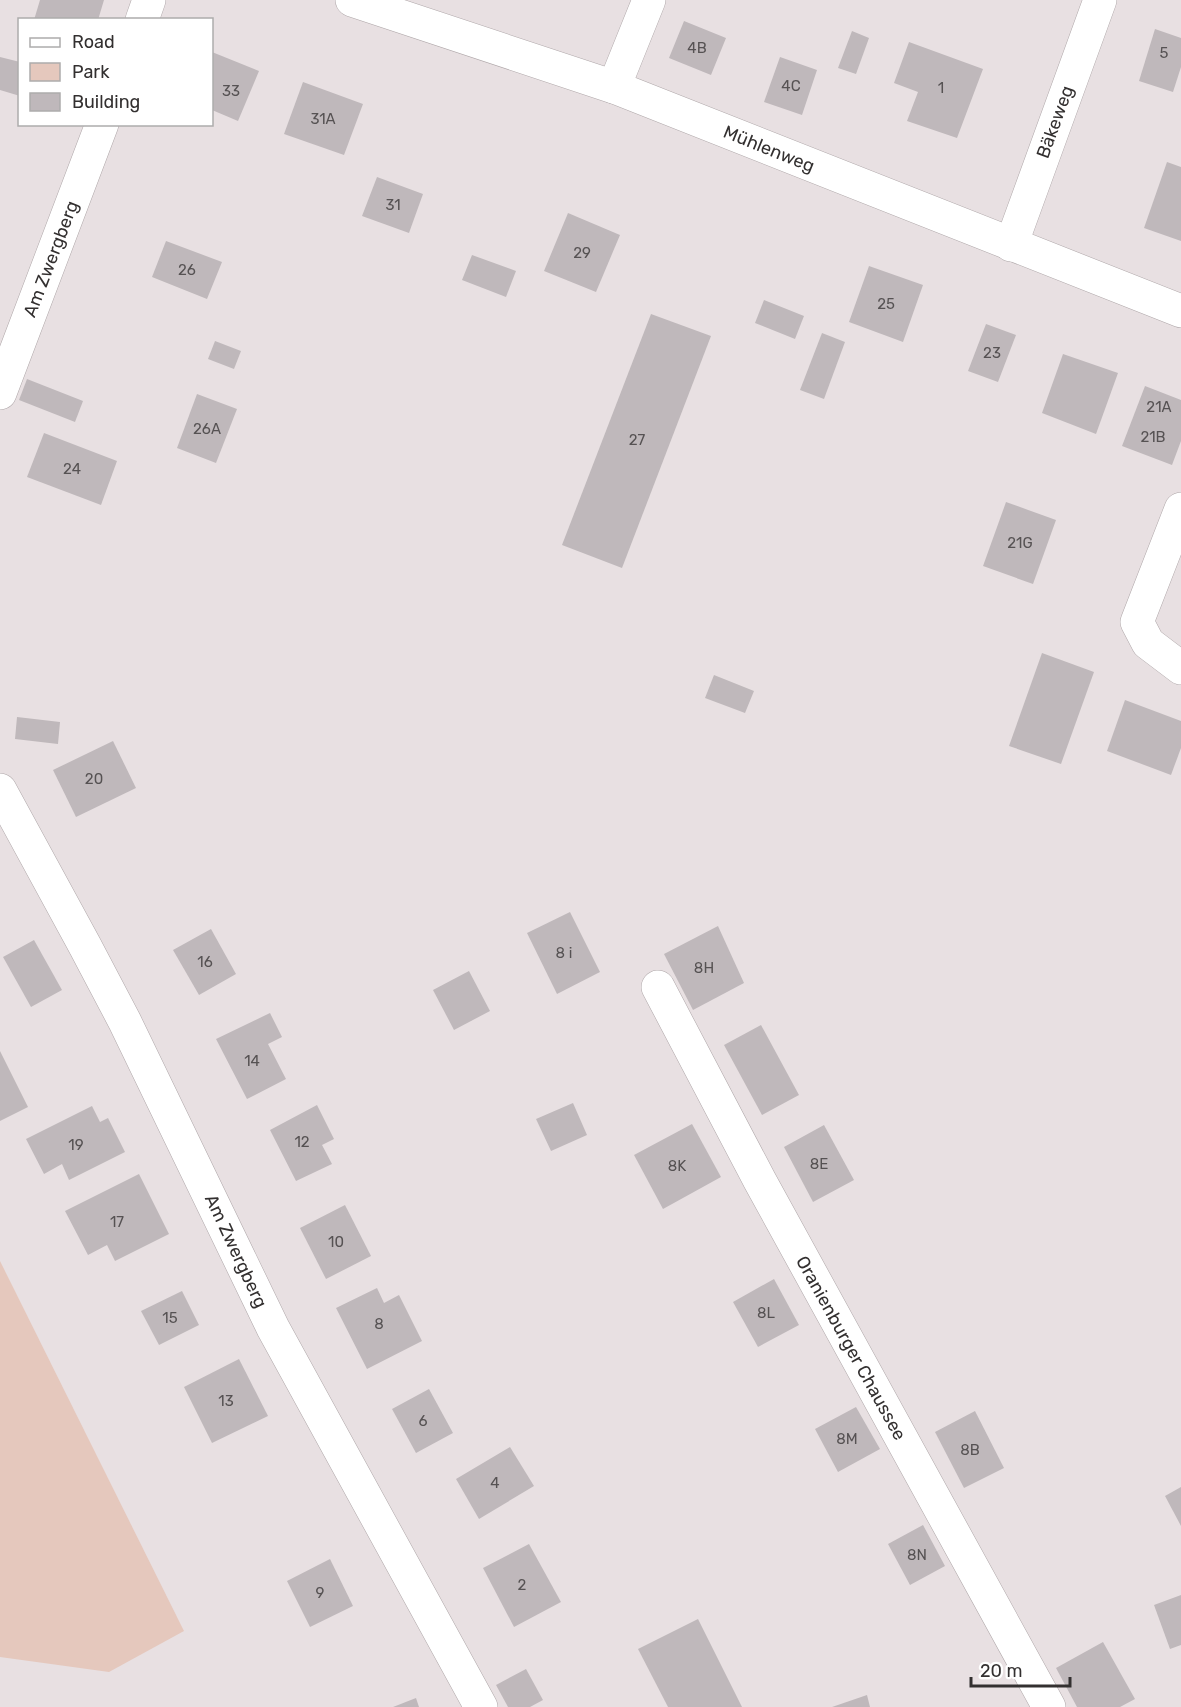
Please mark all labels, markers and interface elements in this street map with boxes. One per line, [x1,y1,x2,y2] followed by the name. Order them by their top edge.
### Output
[18,18,213,126] legend
[72,31,115,53] text: Road
[687,39,707,57] house number: 4B
[1160,44,1169,62] house number: 5
[72,61,110,83] text: Park
[781,77,801,95] house number: 4C
[938,79,944,97] house number: 1
[222,82,240,100] house number: 33
[1032,83,1078,161] street label: Bäkeweg
[72,91,140,113] text: Building
[310,110,336,128] house number: 31A
[720,121,818,177] street label: Mühlenweg
[385,196,401,214] house number: 31
[19,198,83,320] street label: Am Zwergberg
[573,244,591,262] house number: 29
[178,261,196,279] house number: 26
[877,295,895,313] house number: 25
[983,344,1001,362] house number: 23
[1146,398,1172,416] house number: 21A
[193,420,221,438] house number: 26A
[1140,428,1166,446] house number: 21B
[629,431,646,449] house number: 27
[63,460,81,478] house number: 24
[1007,534,1033,552] house number: 21G
[85,770,103,788] house number: 20
[556,944,572,962] house number: 8 i
[197,953,213,971] house number: 16
[694,959,714,977] house number: 8H
[244,1052,260,1070] house number: 14
[294,1133,310,1151] house number: 12
[68,1136,84,1154] house number: 19
[810,1155,828,1173] house number: 8E
[668,1157,686,1175] house number: 8K
[200,1191,272,1311] street label: Am Zwergberg
[110,1213,124,1231] house number: 17
[328,1233,344,1251] house number: 10
[791,1252,911,1444] street label: Oranienburger Chaussee
[757,1304,776,1322] house number: 8L
[162,1309,178,1327] house number: 15
[374,1315,384,1333] house number: 8
[218,1392,234,1410] house number: 13
[418,1412,428,1430] house number: 6
[836,1430,858,1448] house number: 8M
[960,1441,980,1459] house number: 8B
[490,1474,500,1492] house number: 4
[907,1546,927,1564] house number: 8N
[518,1576,527,1594] house number: 2
[316,1584,325,1602] house number: 9
[971,1650,1070,1688] scale bar
[980,1660,1022,1682] text: 20 m

